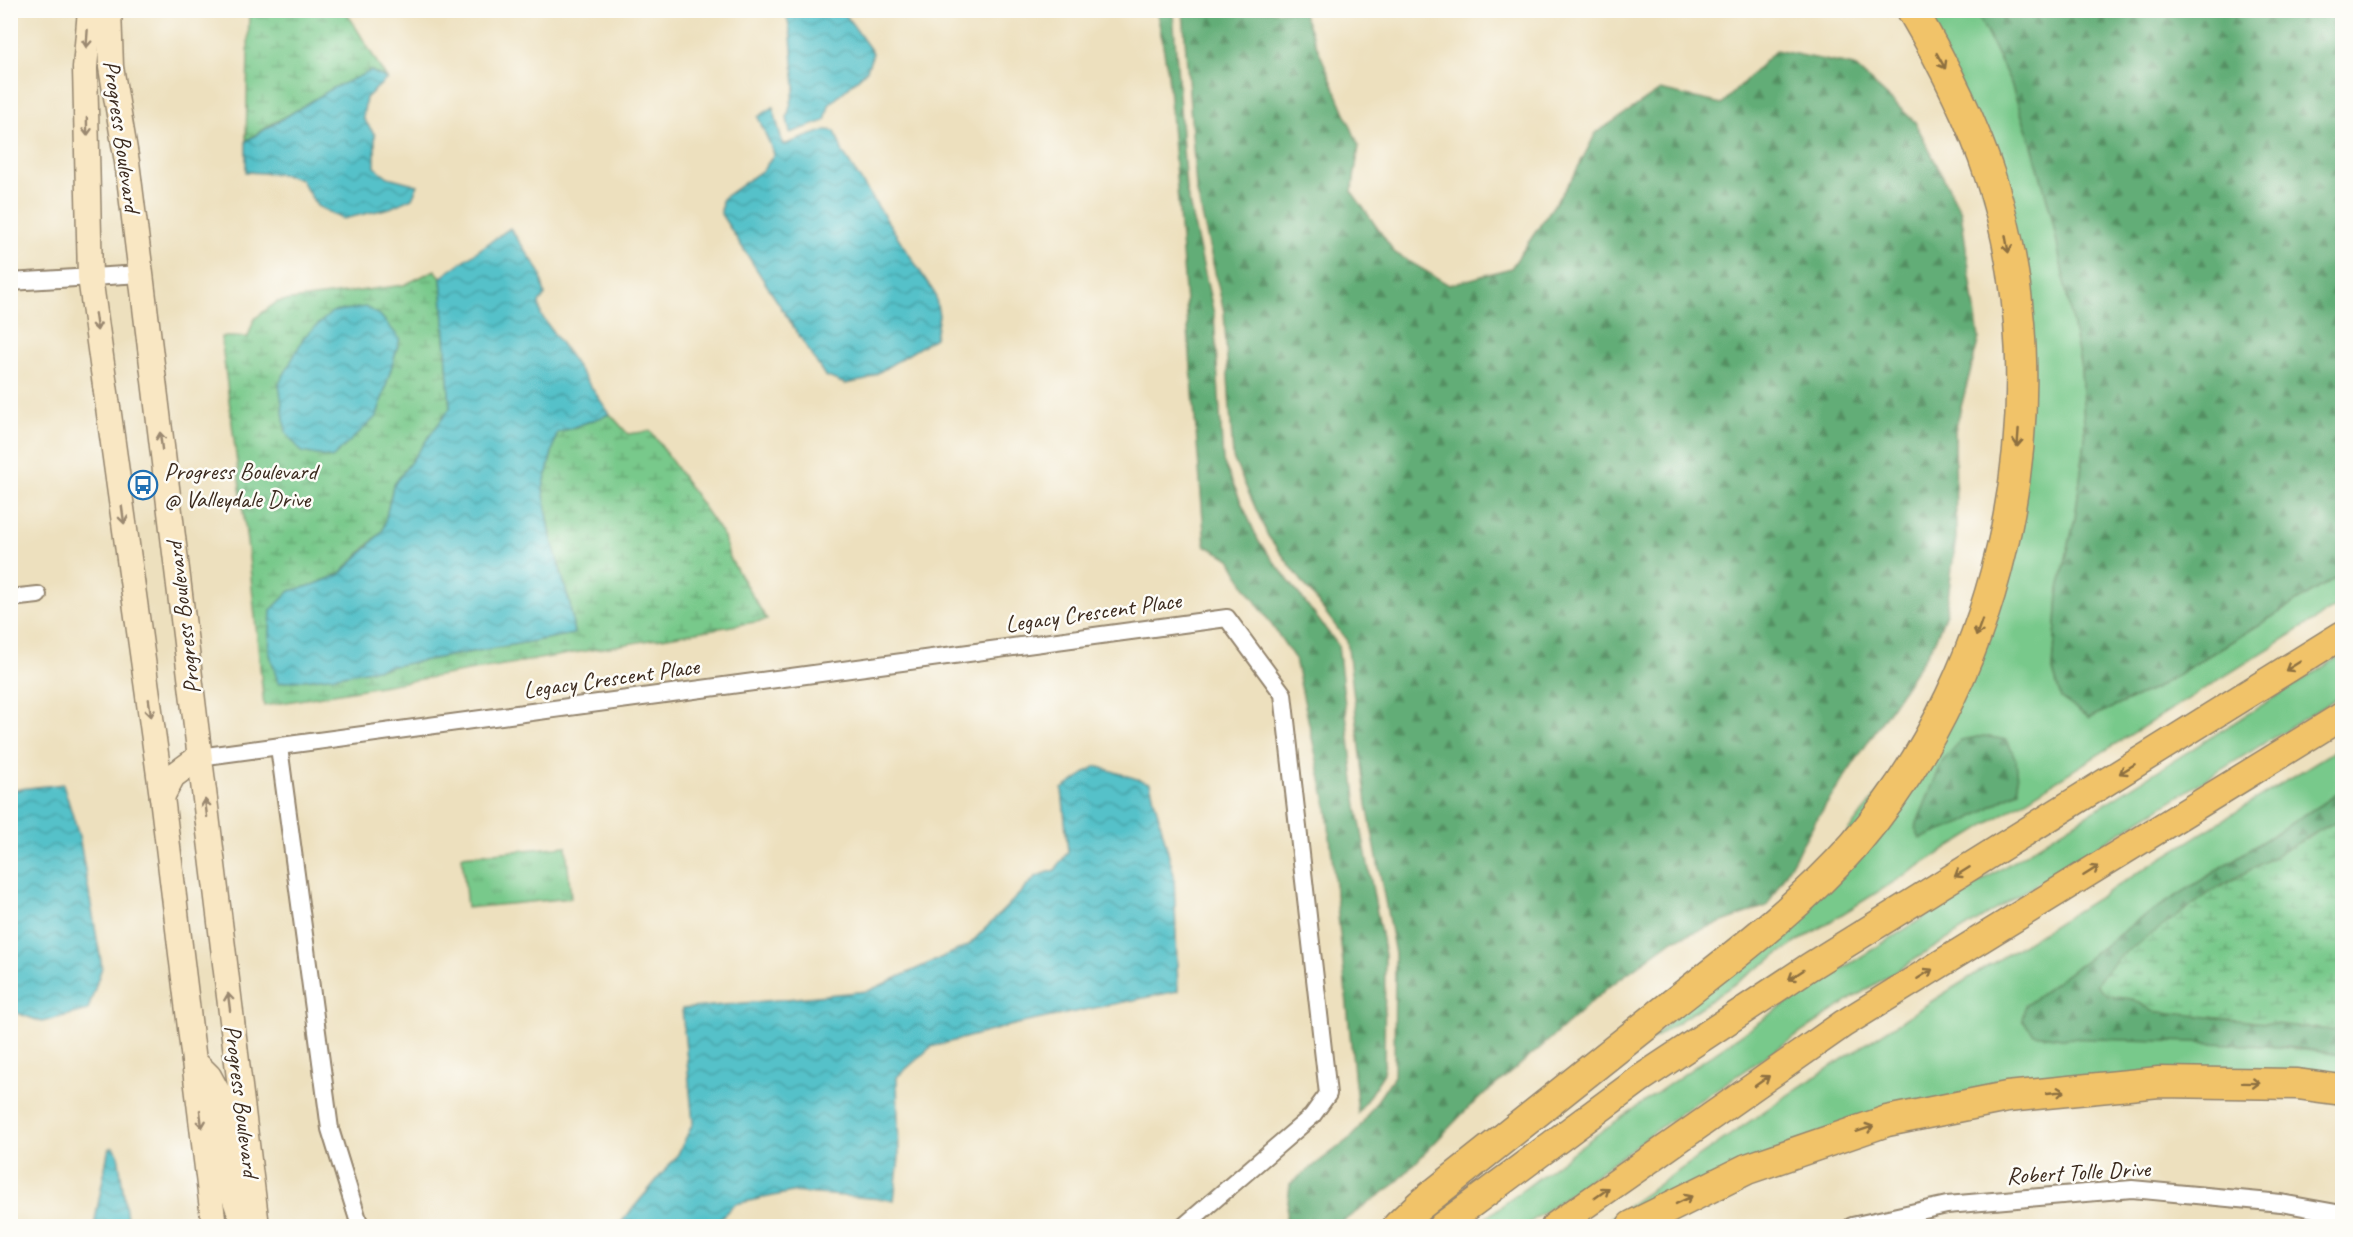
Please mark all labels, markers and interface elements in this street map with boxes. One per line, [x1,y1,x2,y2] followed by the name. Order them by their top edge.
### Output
[82,29,93,49] one-way arrow
[1935,52,1947,69] one-way arrow
[97,58,148,217] street label: Progress Boulevard
[81,116,92,136] one-way arrow
[2002,234,2013,253] one-way arrow
[90,311,101,331] one-way arrow
[2013,427,2024,447] one-way arrow
[155,432,166,452] one-way arrow
[164,456,320,514] place label: Progress Boulevard @ Valleydale Drive
[127,469,159,501] bus stop icon: Progress Boulevard @ Valleydale Drive
[117,504,128,524] one-way arrow
[158,537,207,696] street label: Progress Boulevard
[1003,585,1185,639] street label: Legacy Crescent Place
[1972,618,1983,637] one-way arrow
[521,651,703,705] street label: Legacy Crescent Place
[2285,660,2302,672] one-way arrow
[144,697,155,717] one-way arrow
[2119,763,2136,775] one-way arrow
[200,799,211,819] one-way arrow
[2082,865,2099,877] one-way arrow
[1954,866,1971,878] one-way arrow
[1916,967,1933,979] one-way arrow
[1788,969,1805,982] one-way arrow
[224,992,235,1012] one-way arrow
[218,1023,267,1182] street label: Progress Boulevard
[1753,1075,1770,1087] one-way arrow
[2240,1077,2260,1089] one-way arrow
[2046,1086,2066,1097] one-way arrow
[196,1108,207,1128] one-way arrow
[1855,1122,1874,1133] one-way arrow
[2005,1153,2153,1191] street label: Robert Tolle Drive
[1594,1187,1610,1199] one-way arrow
[1675,1194,1693,1206] one-way arrow

